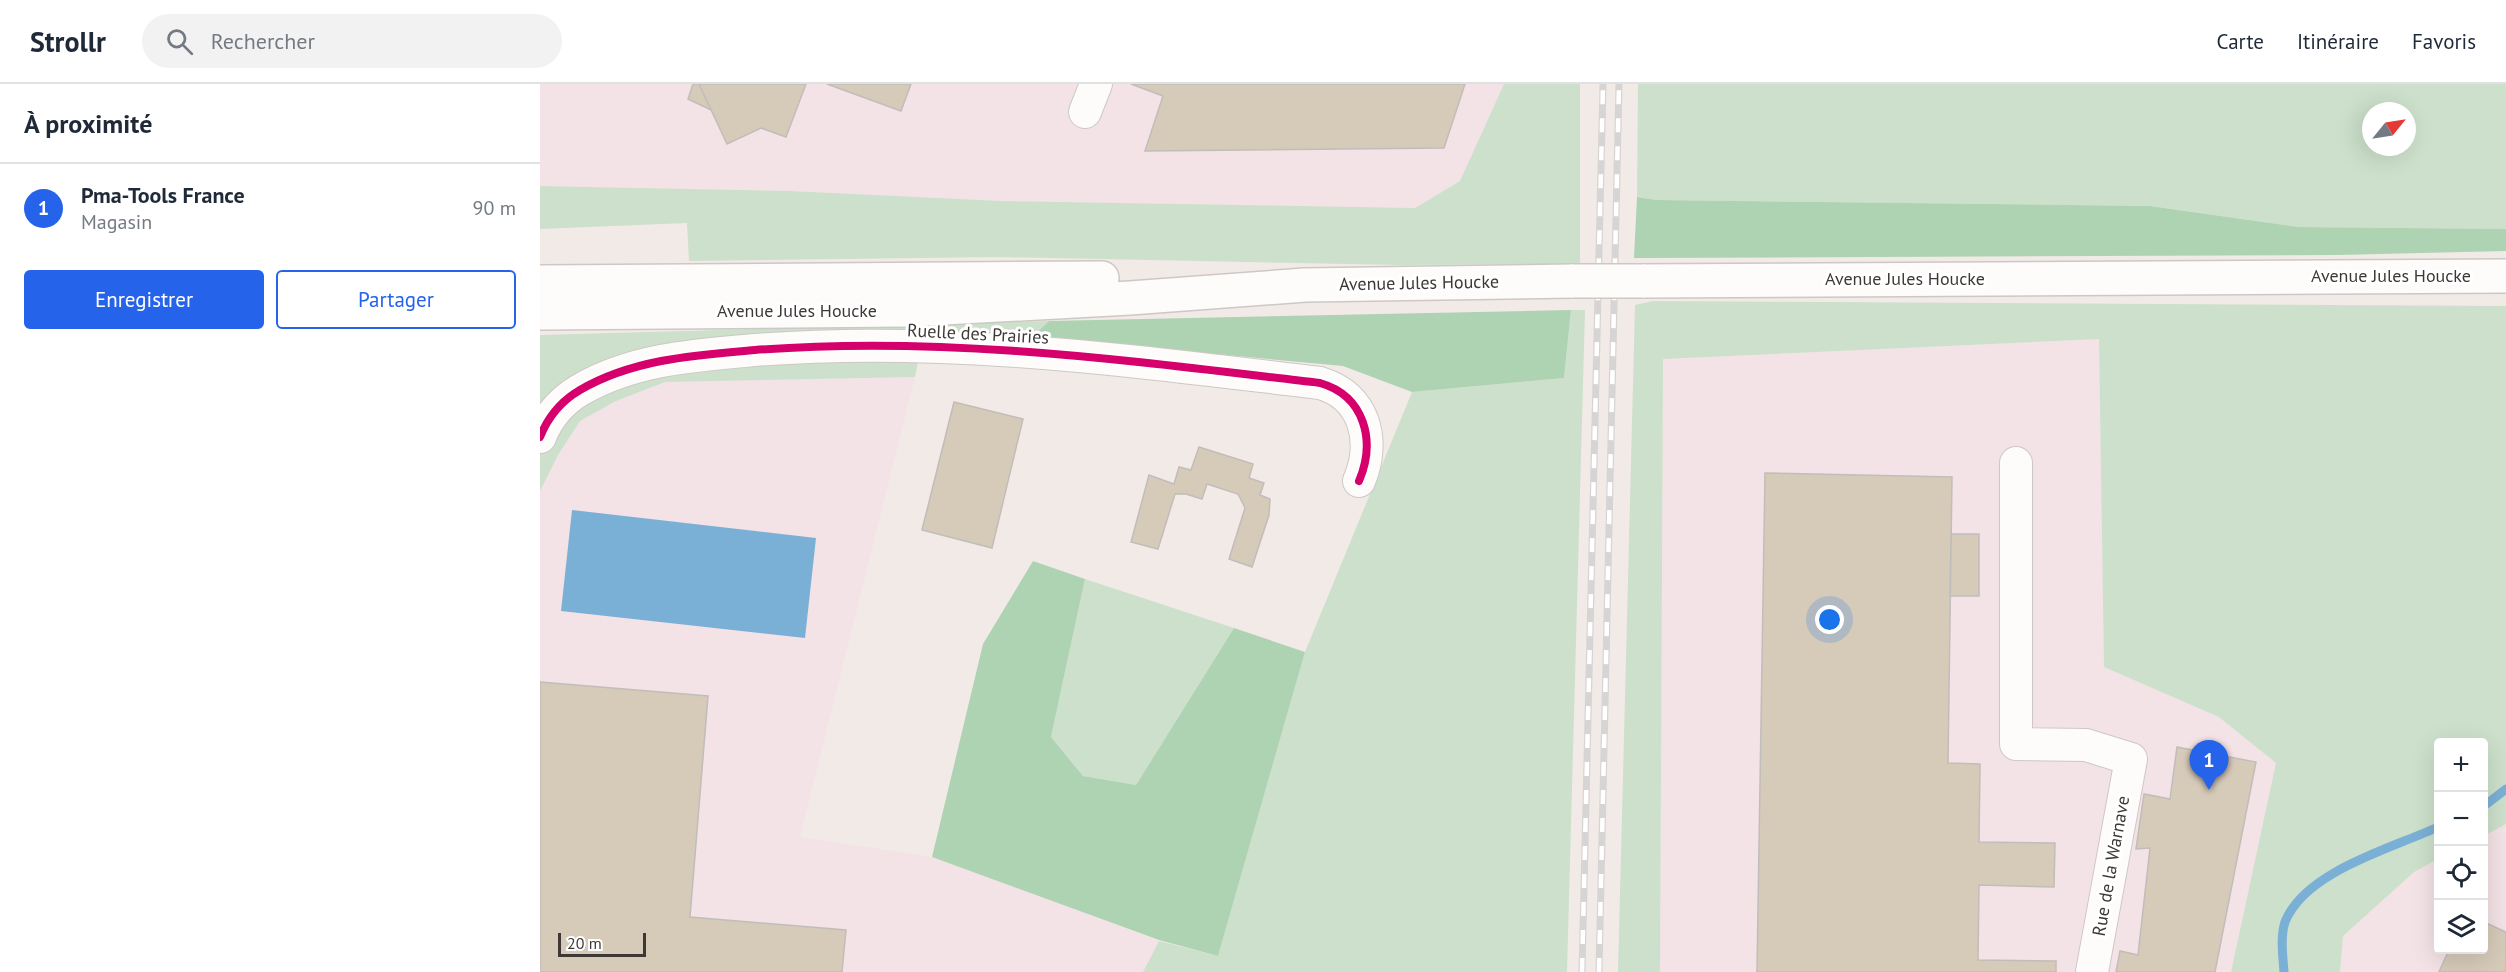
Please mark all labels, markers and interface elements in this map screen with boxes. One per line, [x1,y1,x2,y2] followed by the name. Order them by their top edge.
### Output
[142,14,562,68] search box
[30,23,106,60] text: Strollr
[163,25,196,58] icon: search
[211,27,315,55] text: Rechercher
[2217,28,2264,55] text: Carte
[2297,28,2379,55] text: Itinéraire
[2412,28,2476,55] text: Favoris
[2362,102,2416,156] north arrow
[24,107,152,140] text: À proximité
[81,181,245,209] text: Pma-Tools France
[38,195,49,221] text: 1
[473,195,516,221] text: 90 m
[81,209,152,235] text: Magasin
[2311,264,2471,287] street label: Avenue Jules Houcke
[1825,267,1985,290] street label: Avenue Jules Houcke
[24,270,264,329] button: Enregistrer
[276,270,516,329] button: Partager
[1339,270,1499,295] street label: Avenue Jules Houcke
[717,299,877,322] street label: Avenue Jules Houcke
[907,318,1050,349] street label: Ruelle des Prairies
[1815,605,1844,634] your location
[2434,738,2488,954] map controls
[2434,738,2488,792] button: +
[2190,740,2228,790] pin: 1
[2434,792,2488,846] button: −
[2087,794,2134,938] street label: Rue de la Warnave
[2434,846,2488,900] button: locate
[2434,900,2488,954] button: layers
[558,930,646,958] scale bar
[567,933,602,953] text: 20 m

